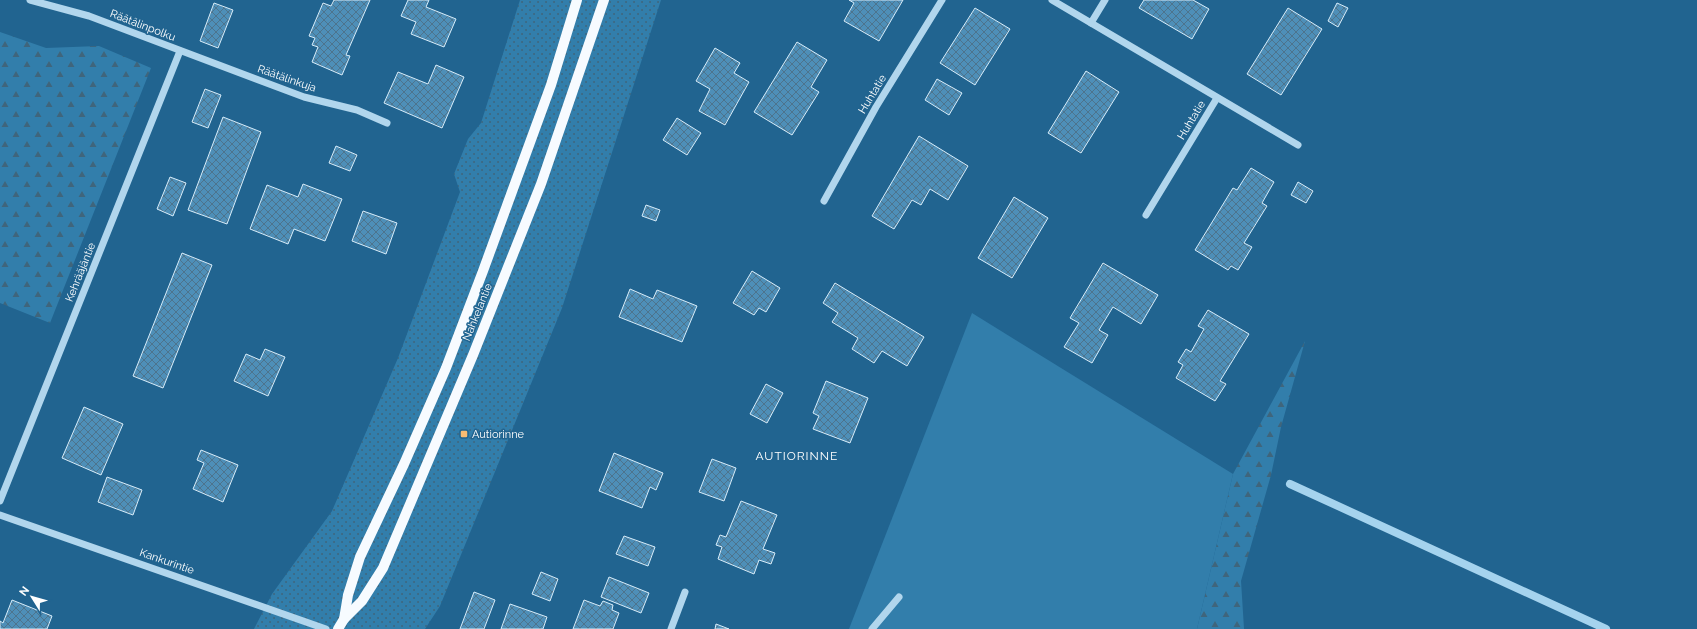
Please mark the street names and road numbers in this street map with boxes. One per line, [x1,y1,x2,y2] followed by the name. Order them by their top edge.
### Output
[108,7,177,44] street label: Räätälinpolku
[256,62,318,95] street label: Räätälinkuja
[856,72,889,116] street label: Huhtatie
[1175,98,1208,142] street label: Huhtatie
[63,240,98,304] street label: Kehrääjäntie
[460,281,495,343] street label: Nahkelantie
[138,546,196,577] street label: Kankurintie

